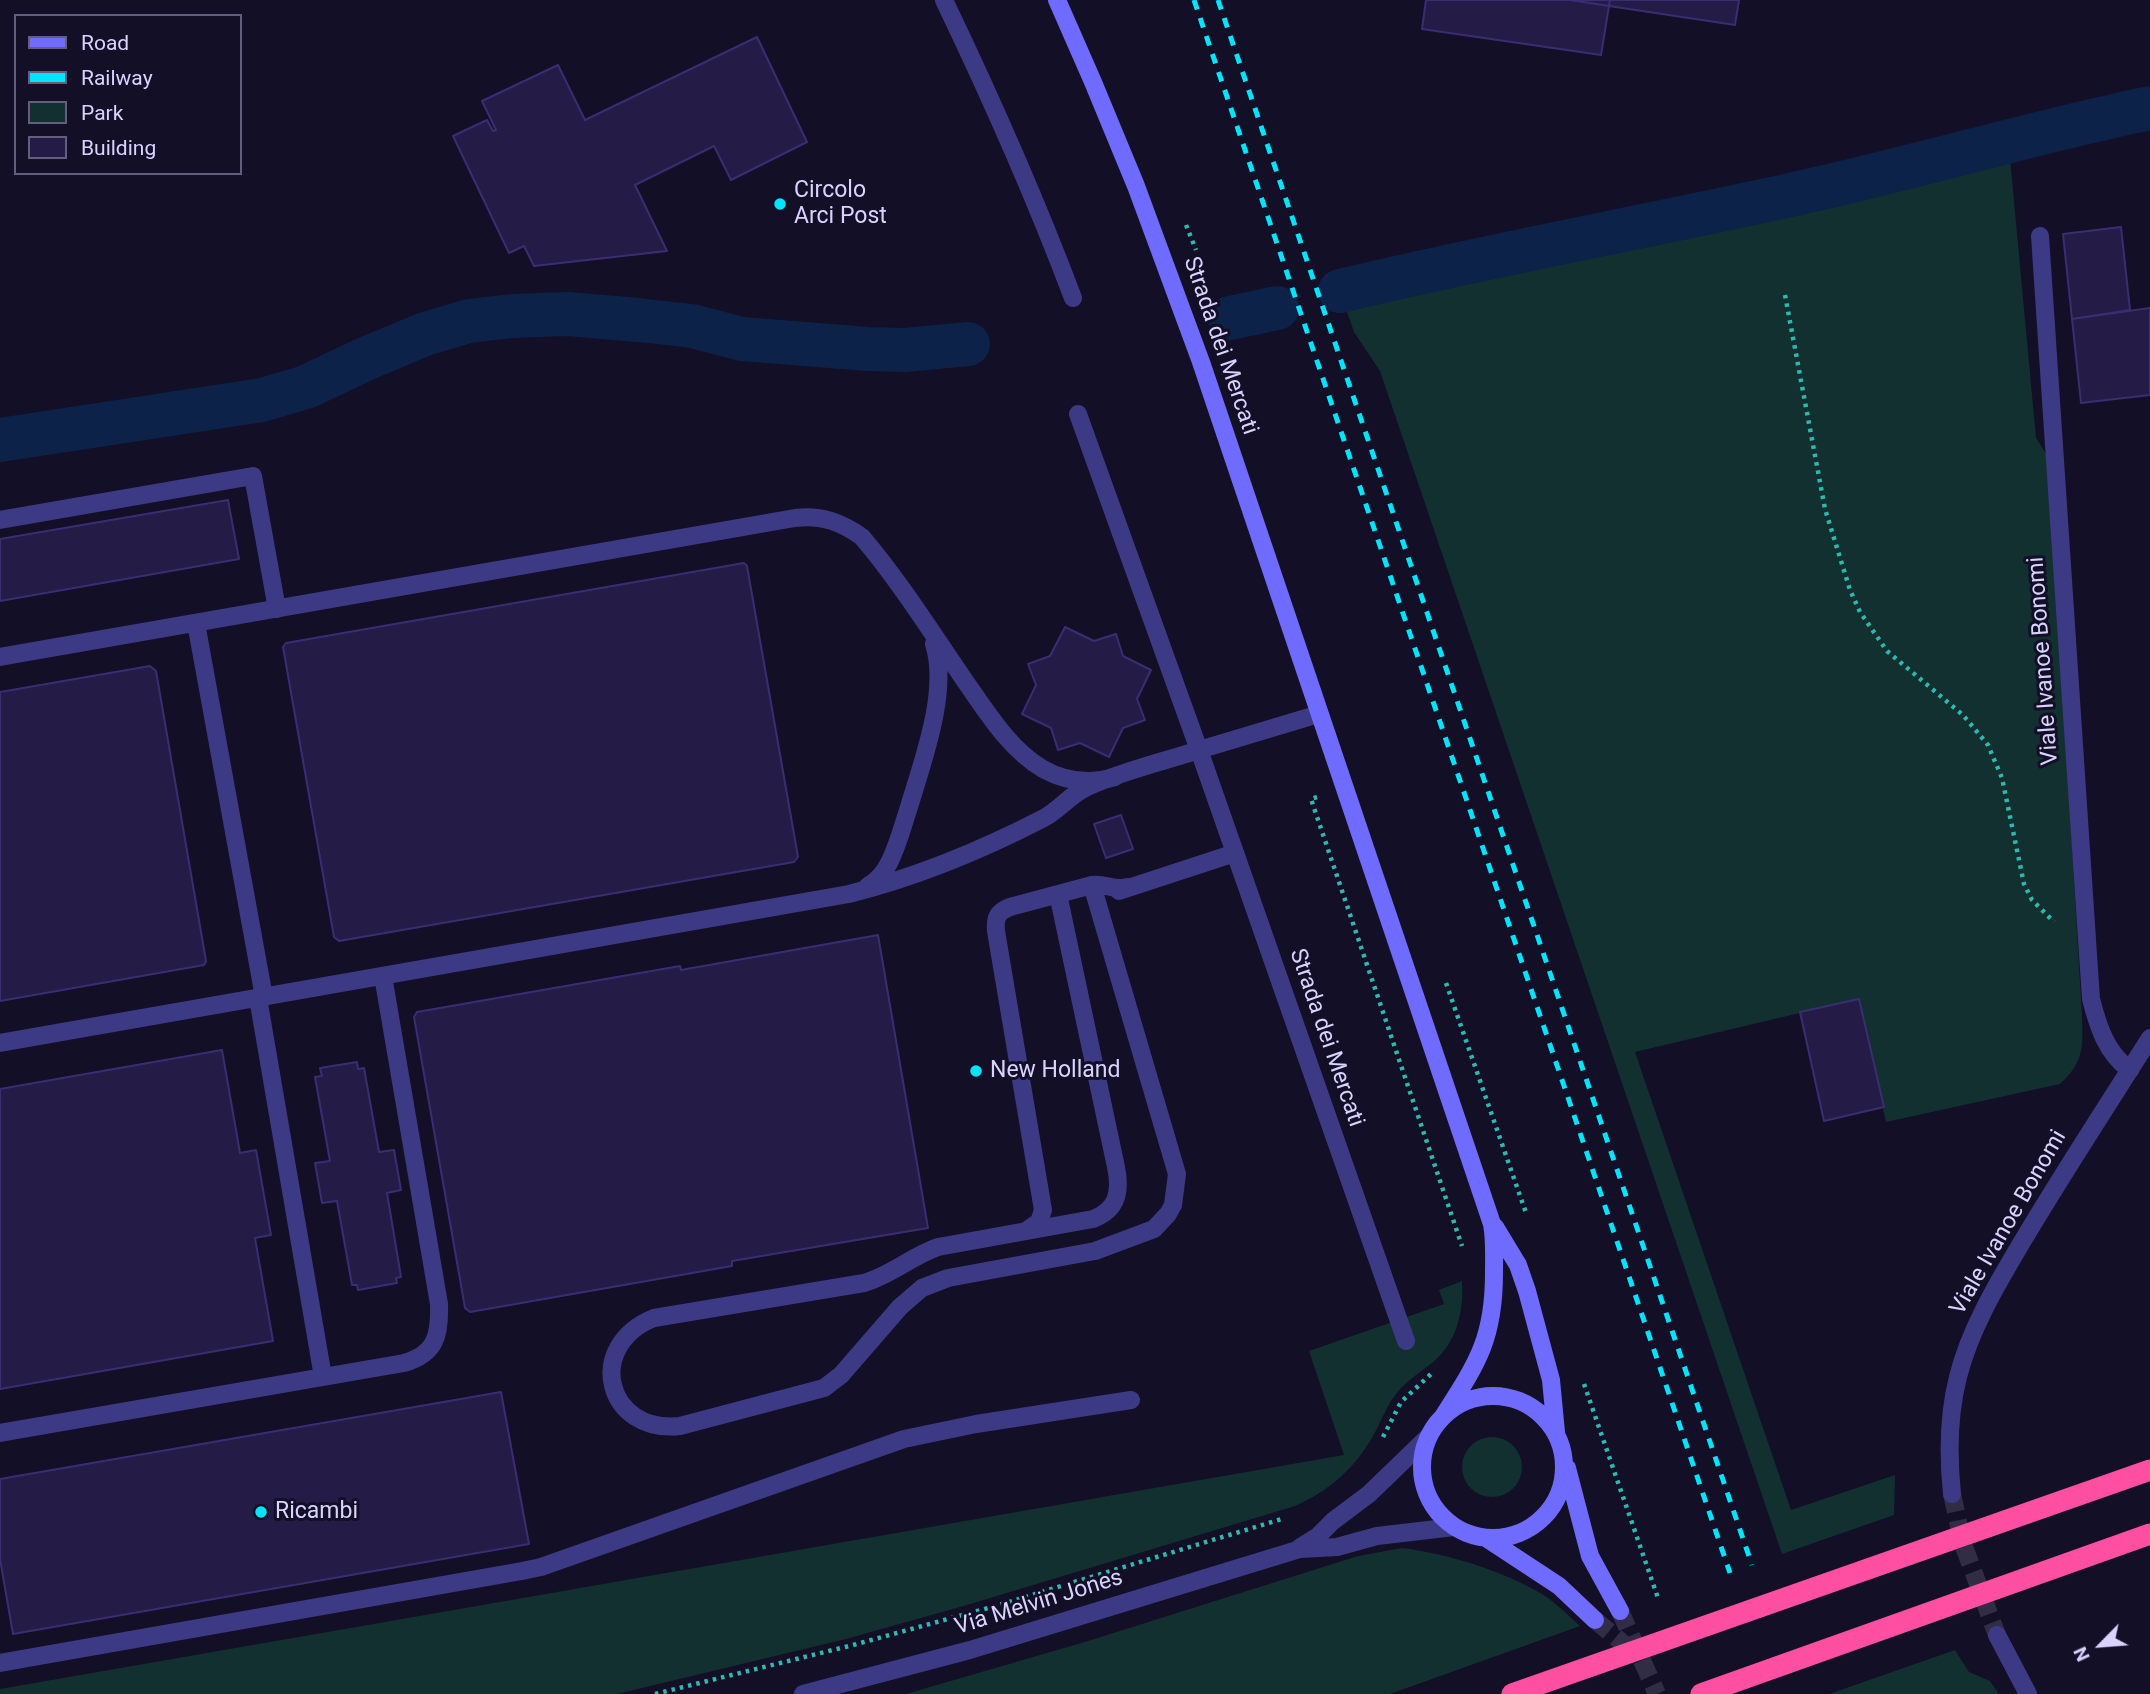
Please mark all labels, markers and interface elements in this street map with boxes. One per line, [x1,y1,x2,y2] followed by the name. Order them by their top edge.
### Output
[14,14,242,175] legend
[81,31,129,55] text: Road
[81,66,153,90] text: Railway
[81,101,123,125] text: Park
[81,136,156,160] text: Building
[794,177,887,231] place label: Circolo Arci Post
[772,196,788,212] marker: Circolo Arci Post
[1177,253,1263,439] street label: Strada dei Mercati
[2023,556,2065,766] street label: Viale Ivanoe Bonomi
[1283,945,1369,1131] street label: Strada dei Mercati
[990,1057,1120,1085] place label: New Holland
[968,1063,984,1079] marker: New Holland
[1945,1126,2073,1320] street label: Viale Ivanoe Bonomi
[275,1498,358,1526] place label: Ricambi
[253,1504,269,1520] marker: Ricambi
[952,1564,1126,1642] street label: Via Melvin Jones
[2066,1610,2136,1680] north arrow
[2068,1643,2095,1665] text: N

